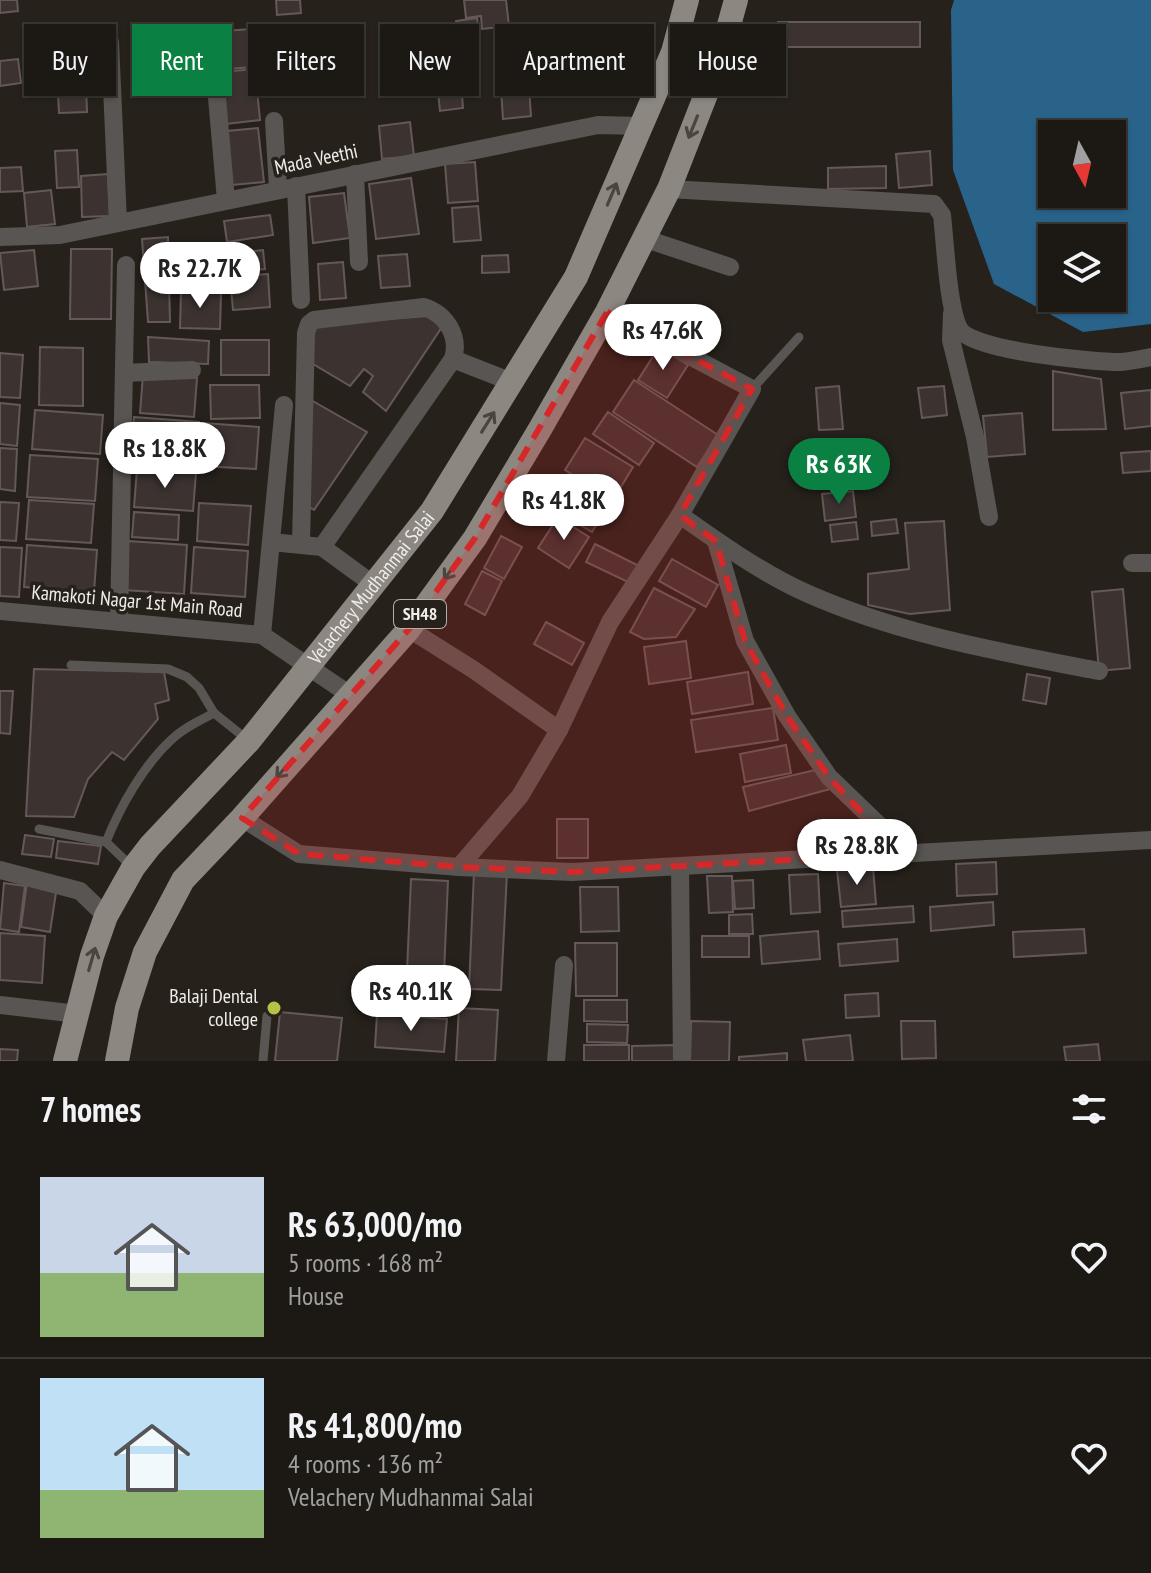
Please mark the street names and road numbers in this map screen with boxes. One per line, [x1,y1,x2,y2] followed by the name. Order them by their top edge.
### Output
[272,138,360,180] street label: Mada Veethi
[301,506,440,670] street label: Velachery Mudhanmai Salai
[30,579,244,623] street label: Kamakoti Nagar 1st Main Road
[394,600,446,628] road number: SH48

